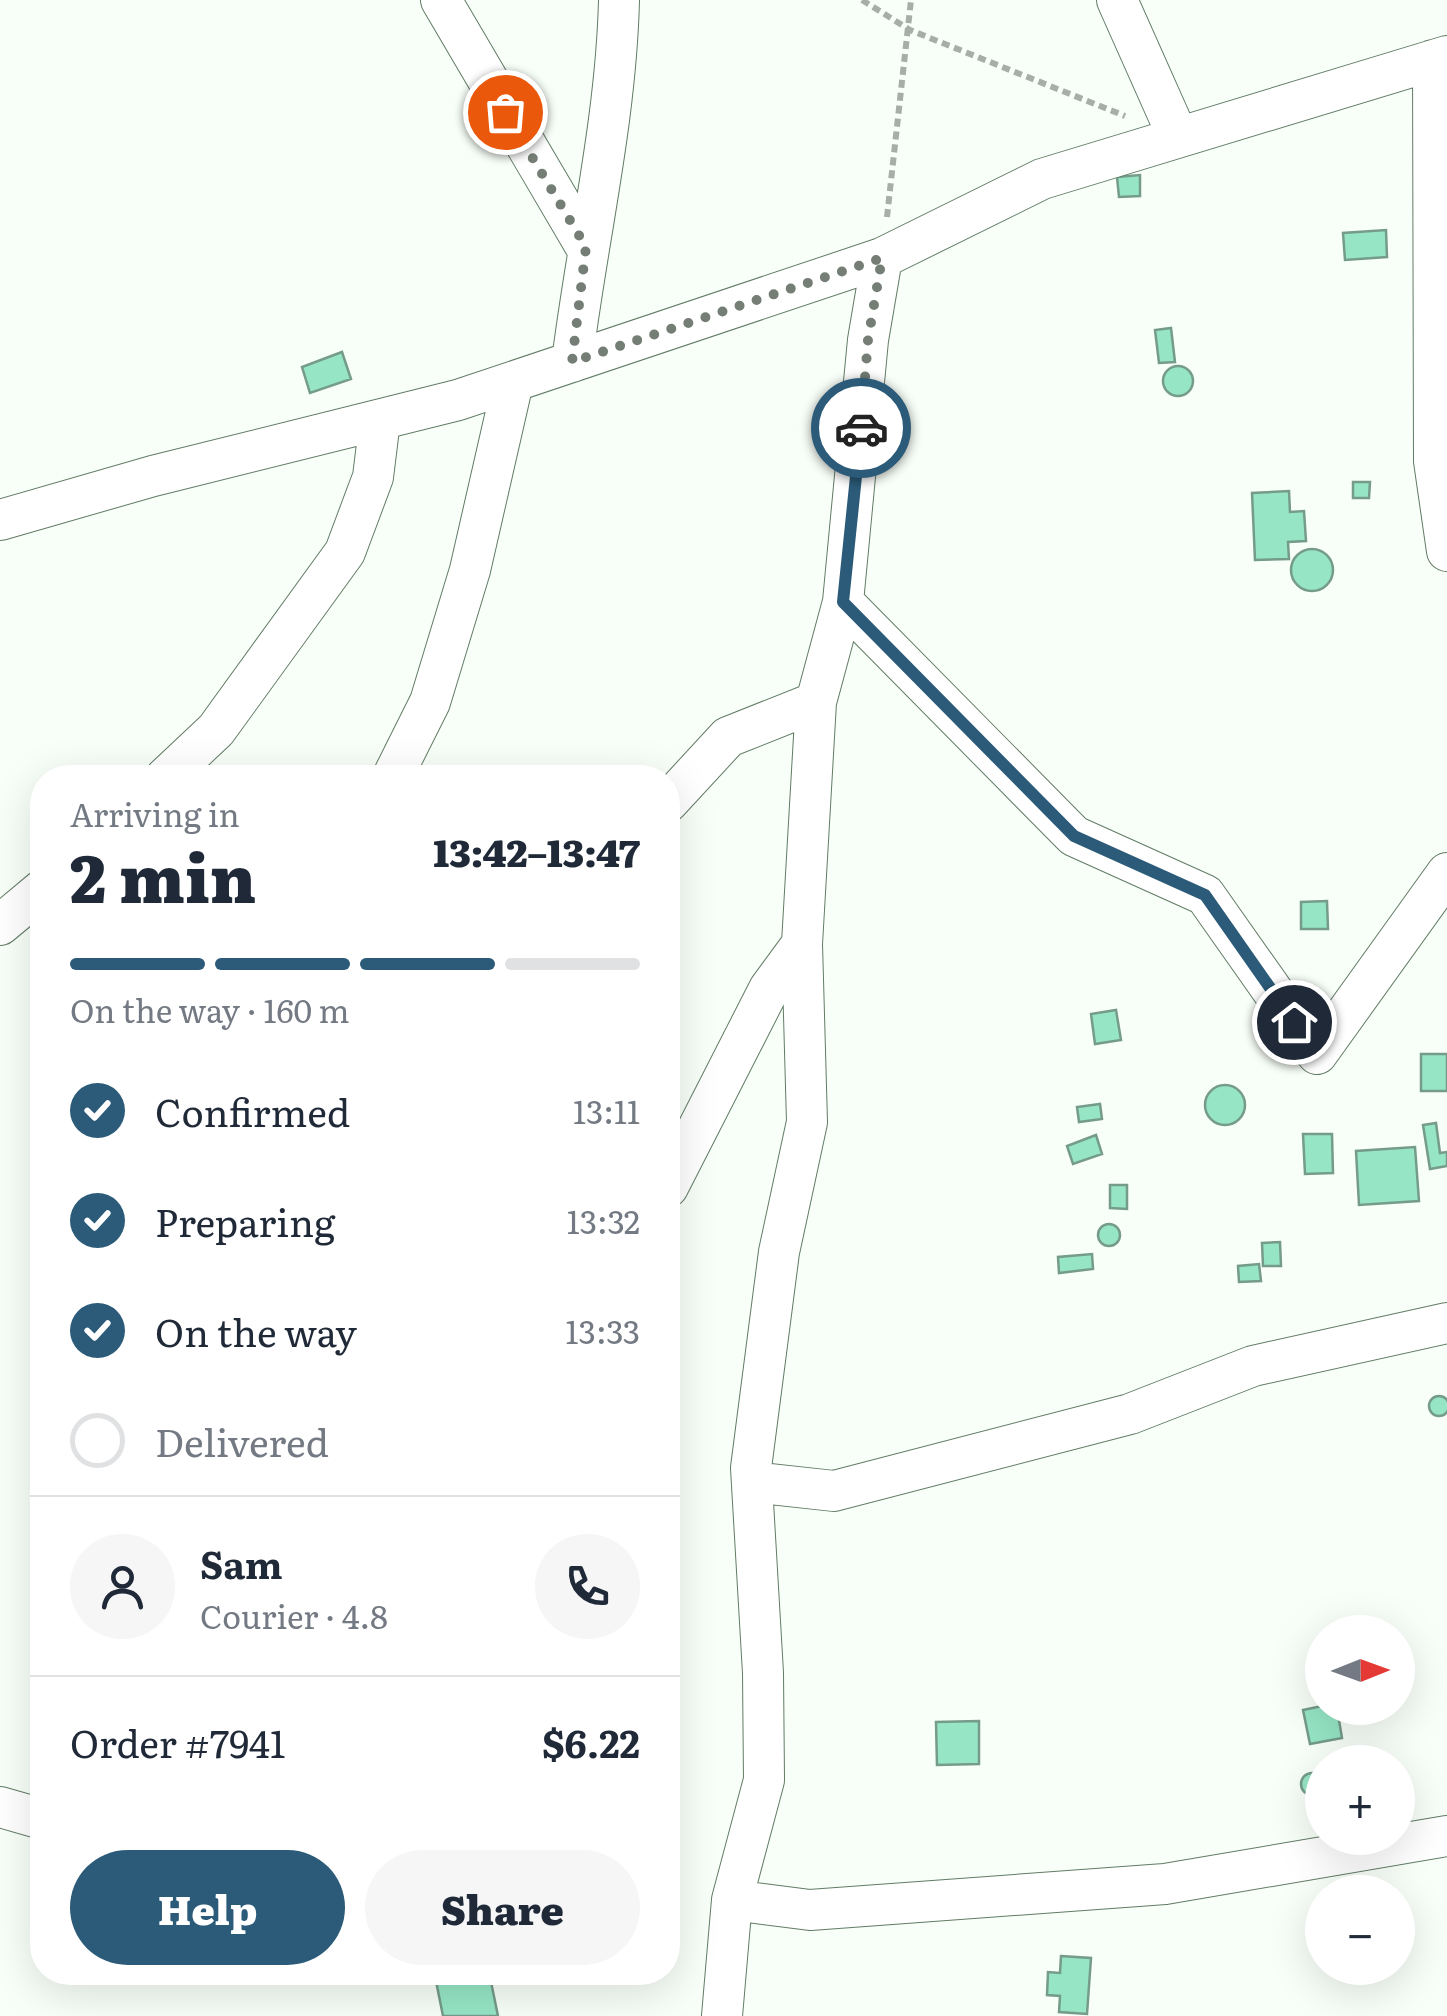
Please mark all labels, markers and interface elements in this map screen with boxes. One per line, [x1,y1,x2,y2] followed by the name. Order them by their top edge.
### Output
[463,70,548,155] pin
[478,85,533,140] icon: bag
[811,378,911,478] courier
[834,401,889,456] icon: car
[70,789,240,837] text: Arriving in
[433,822,640,879] text: 13:42–13:47
[70,826,256,923] text: 2 min
[1252,980,1337,1065] pin
[70,985,350,1033] text: On the way · 160 m
[1267,995,1322,1050] icon: home
[155,1082,350,1139] text: Confirmed
[70,1083,125,1138] icon: check
[573,1086,640,1134] text: 13:11
[155,1192,335,1249] text: Preparing
[70,1193,125,1248] icon: check
[567,1196,640,1244] text: 13:32
[155,1302,357,1359] text: On the way
[70,1303,125,1358] icon: check
[566,1306,640,1354] text: 13:33
[155,1412,329,1469] text: Delivered
[70,1534,175,1639] button: person
[200,1534,283,1591] text: Sam
[535,1534,640,1639] button: phone
[200,1591,388,1639] text: Courier · 4.8
[1305,1615,1415,1725] north arrow
[1305,1615,1415,1985] map controls
[70,1713,285,1770] text: Order #7941
[542,1713,640,1770] text: $6.22
[1305,1745,1415,1855] button: +
[70,1850,345,1965] button: Help
[365,1850,640,1965] button: Share
[1305,1875,1415,1985] button: −

